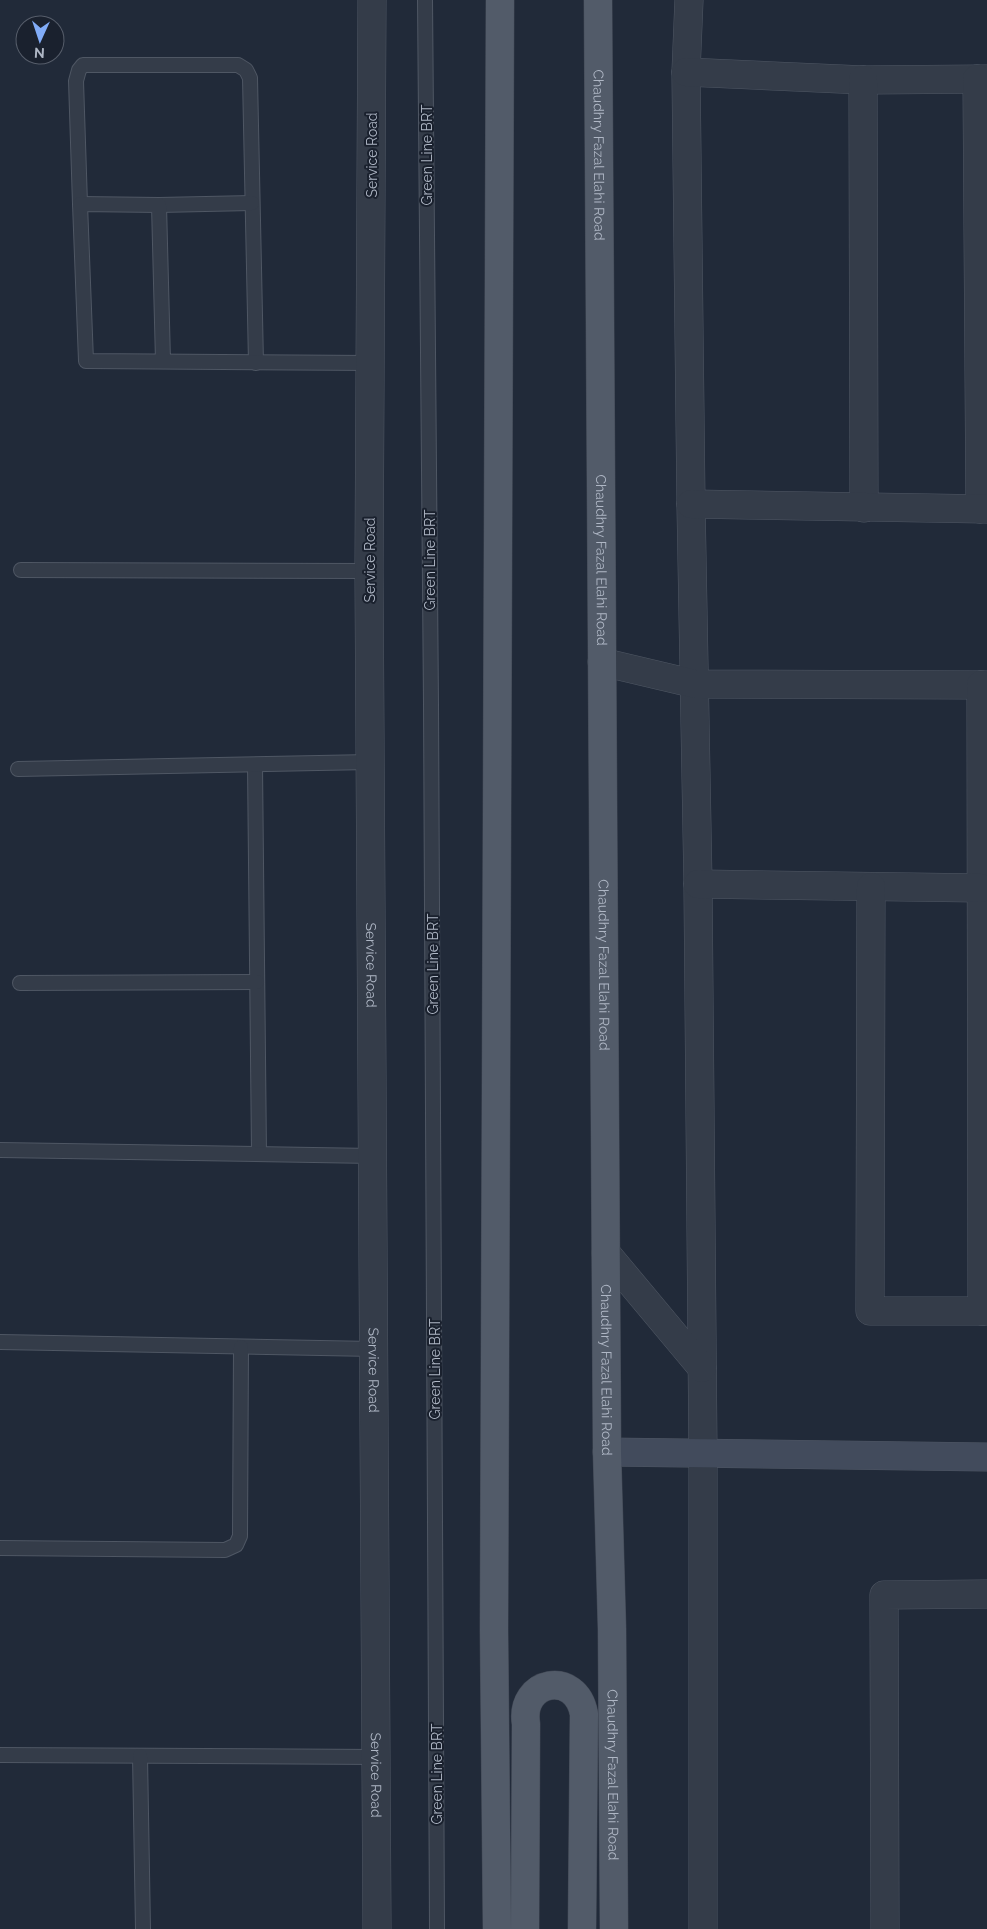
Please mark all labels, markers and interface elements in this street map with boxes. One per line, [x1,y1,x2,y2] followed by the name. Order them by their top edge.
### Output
[15,15,65,65] north arrow
[34,45,45,61] text: N
[590,69,607,241] street label: Chaudhry Fazal Elahi Road
[419,104,435,205] street label: Green Line BRT
[364,112,380,198] street label: Service Road
[593,474,610,646] street label: Chaudhry Fazal Elahi Road
[422,509,438,610] street label: Green Line BRT
[362,517,378,603] street label: Service Road
[595,879,613,1051] street label: Chaudhry Fazal Elahi Road
[425,913,441,1014] street label: Green Line BRT
[363,922,380,1008] street label: Service Road
[598,1284,615,1456] street label: Chaudhry Fazal Elahi Road
[427,1318,443,1419] street label: Green Line BRT
[365,1327,382,1413] street label: Service Road
[604,1689,622,1861] street label: Chaudhry Fazal Elahi Road
[429,1723,445,1824] street label: Green Line BRT
[368,1732,384,1818] street label: Service Road

